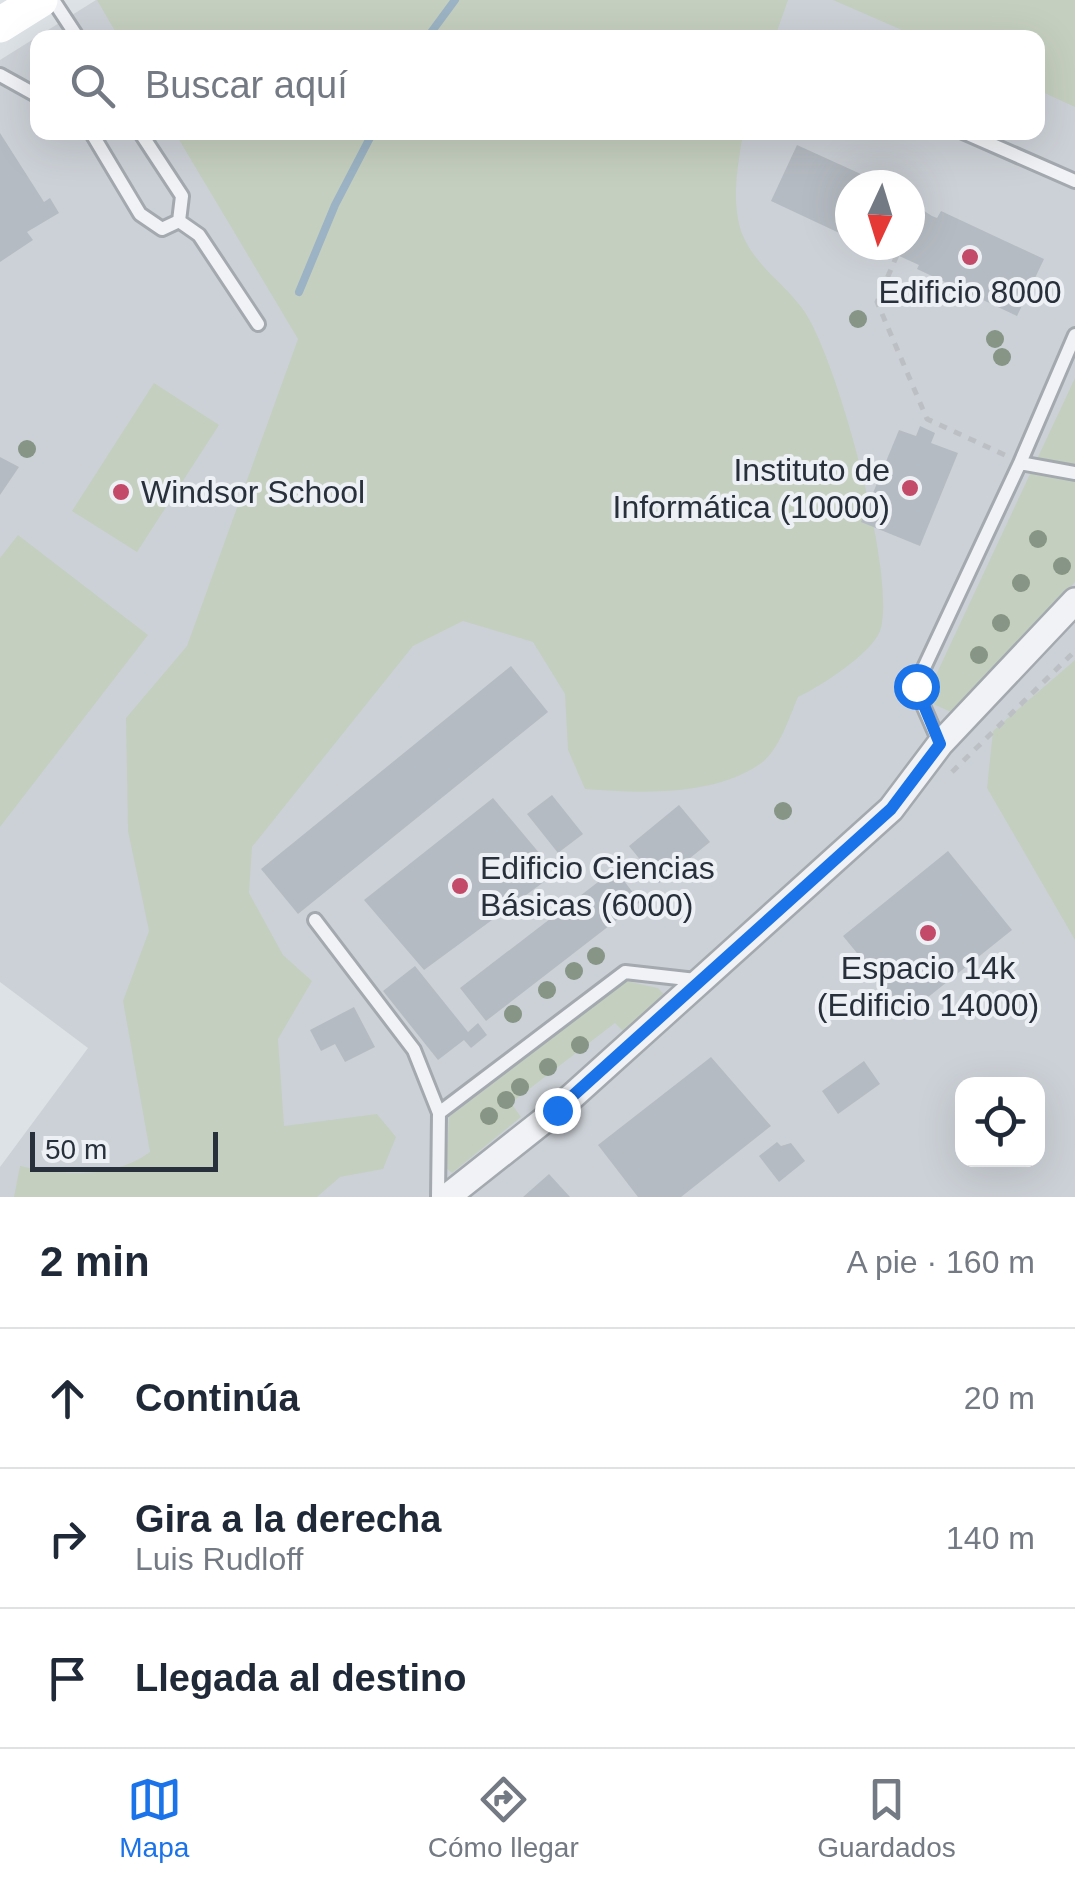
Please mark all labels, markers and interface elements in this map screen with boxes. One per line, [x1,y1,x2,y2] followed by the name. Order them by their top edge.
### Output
[30,30,1045,140] search box
[65,58,120,113] icon: search
[145,64,348,106] text: Buscar aquí
[835,170,925,260] north arrow
[959,246,981,268] marker: Edificio 8000
[878,274,1062,310] place label: Edificio 8000
[613,452,890,525] place label: Instituto de Informática (10000)
[141,474,365,510] place label: Windsor School
[899,477,921,499] marker: Instituto de Informática (10000)
[110,481,132,503] marker: Windsor School
[894,664,940,710] route start
[480,850,715,923] place label: Edificio Ciencias Básicas (6000)
[449,875,471,897] marker: Edificio Ciencias Básicas (6000)
[917,922,939,944] marker: Espacio 14k (Edificio 14000)
[817,950,1039,1023] place label: Espacio 14k (Edificio 14000)
[955,1077,1045,1167] map controls
[955,1077,1045,1167] button: locate
[535,1088,581,1134] route end
[30,1127,218,1172] scale bar
[45,1134,107,1165] text: 50 m
[40,1238,150,1285] text: 2 min
[846,1244,1035,1280] text: A pie · 160 m
[40,1371,95,1426] icon: ahead
[135,1377,300,1419] text: Continúa
[964,1380,1035,1416] text: 20 m
[135,1498,441,1540] text: Gira a la derecha
[40,1511,95,1566] icon: right
[946,1520,1035,1556] text: 140 m
[135,1541,303,1577] text: Luis Rudloff
[40,1651,95,1706] icon: arrive
[135,1657,467,1699] text: Llegada al destino
[119,1772,189,1864] tab: Mapa
[428,1772,579,1864] tab: Cómo llegar
[817,1772,956,1864] tab: Guardados

